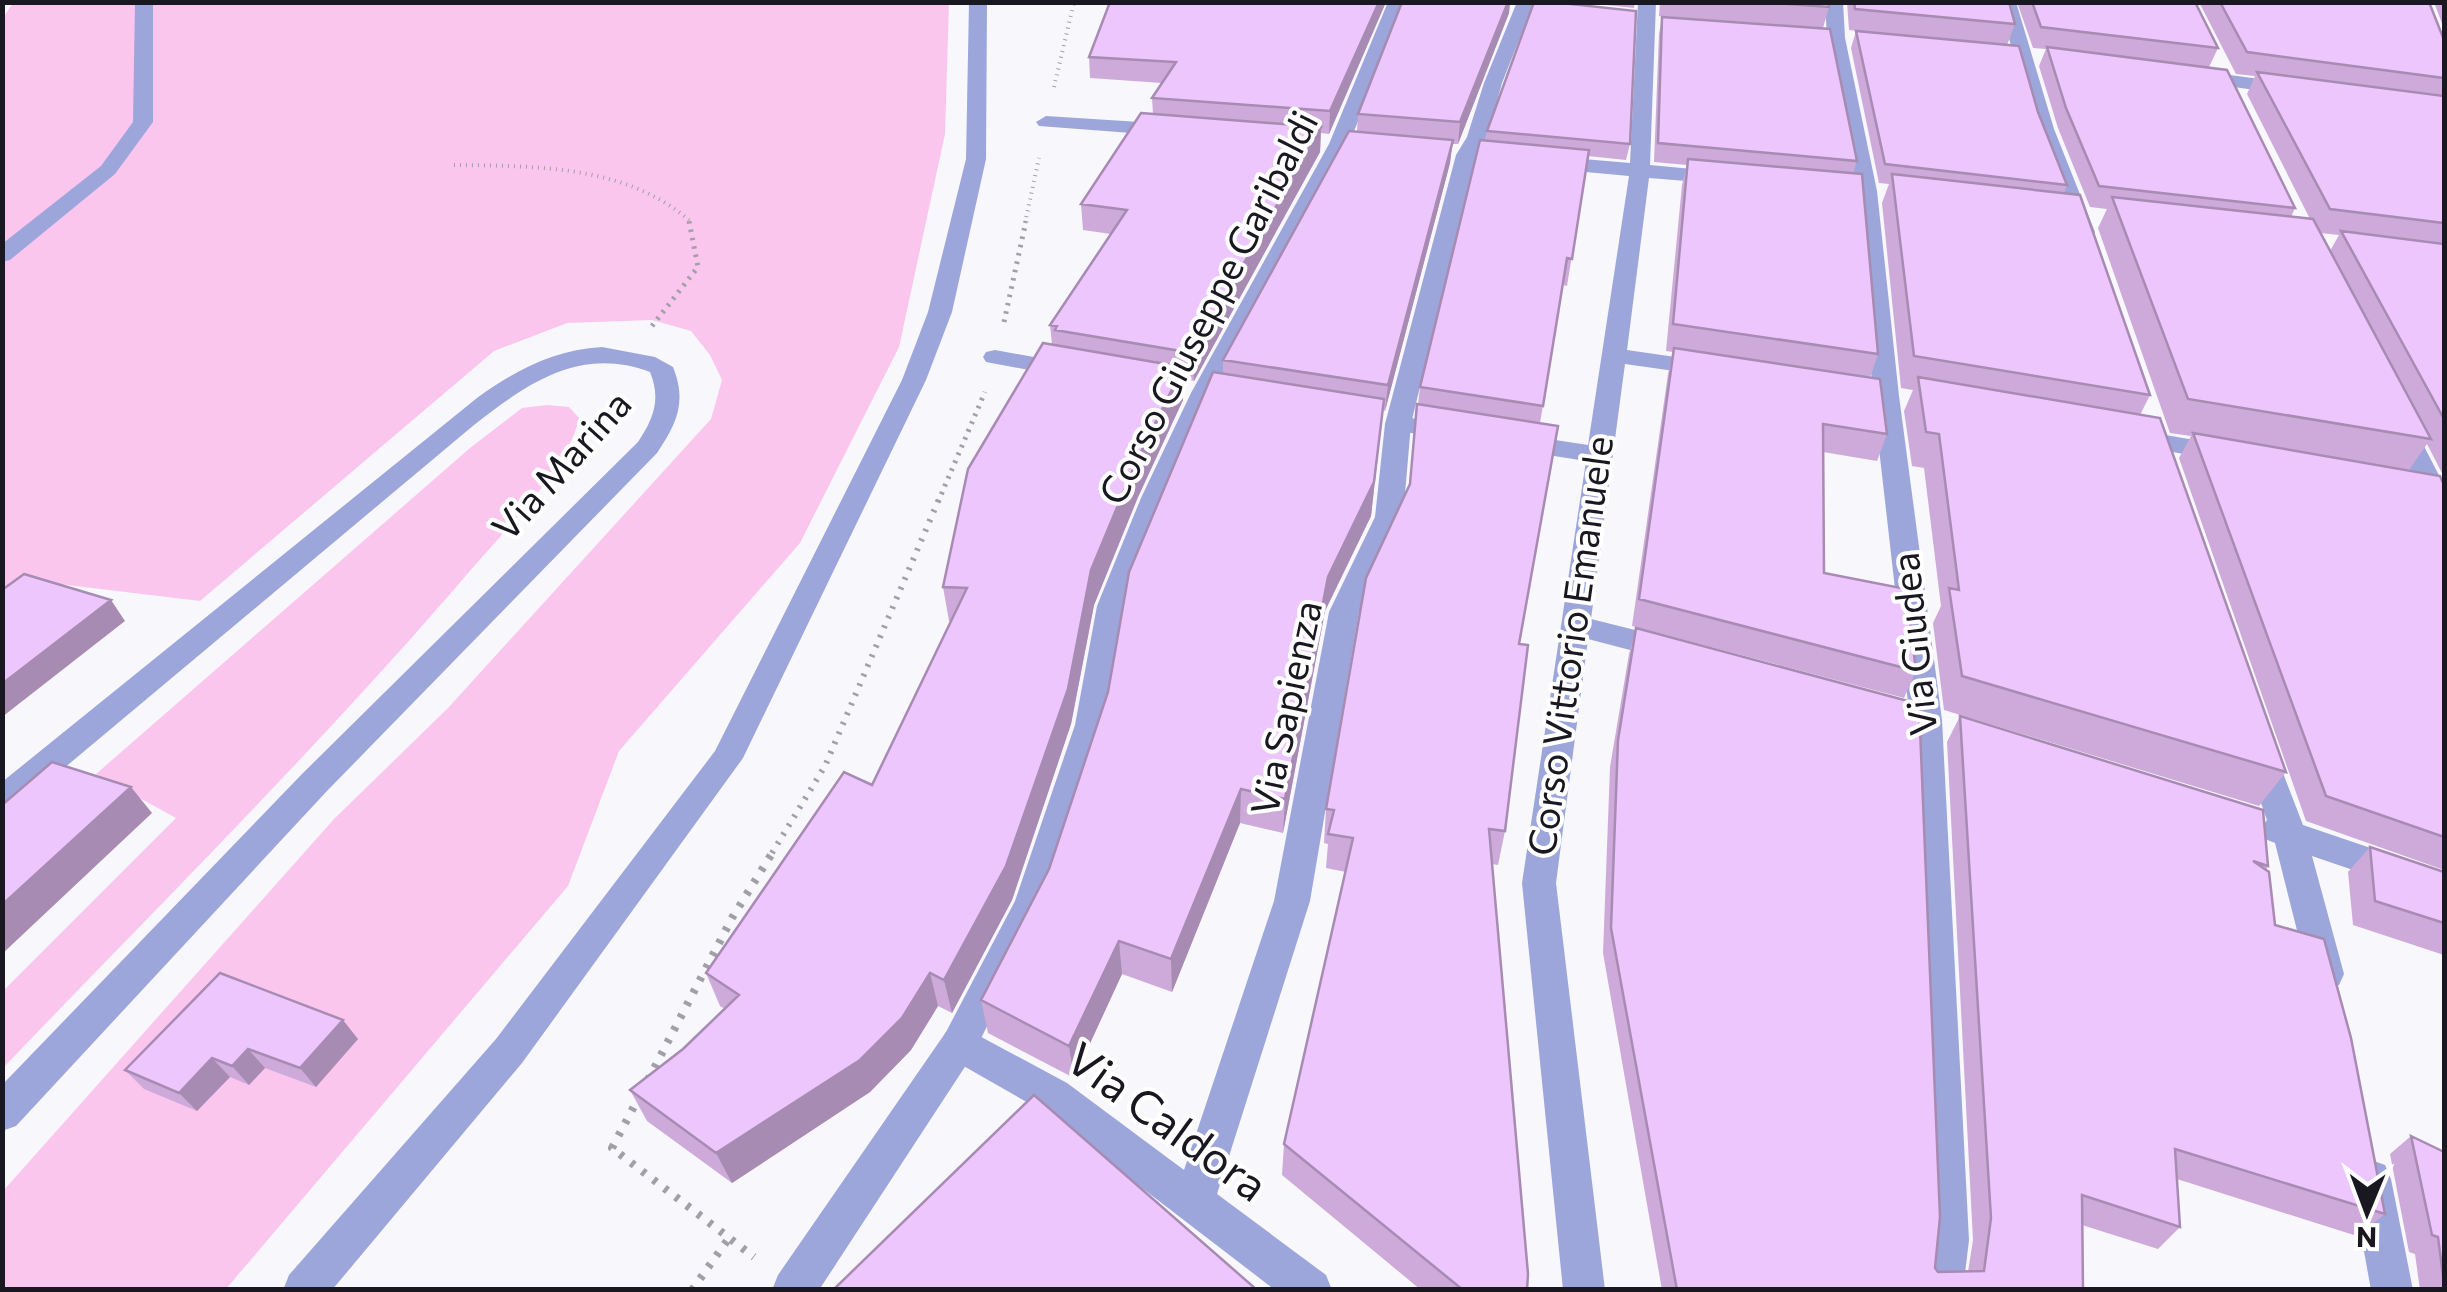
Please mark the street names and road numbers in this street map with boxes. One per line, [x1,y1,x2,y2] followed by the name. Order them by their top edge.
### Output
[1087,102,1327,512] street label: Corso Giuseppe Garibaldi
[481,380,640,549] street label: Via Marina
[1516,433,1621,858] street label: Corso Vittorio Emanuele
[1880,550,1945,738] street label: Via Giudea
[1239,596,1330,819] street label: Via Sapienza
[1058,1029,1279,1211] street label: Via Caldora

